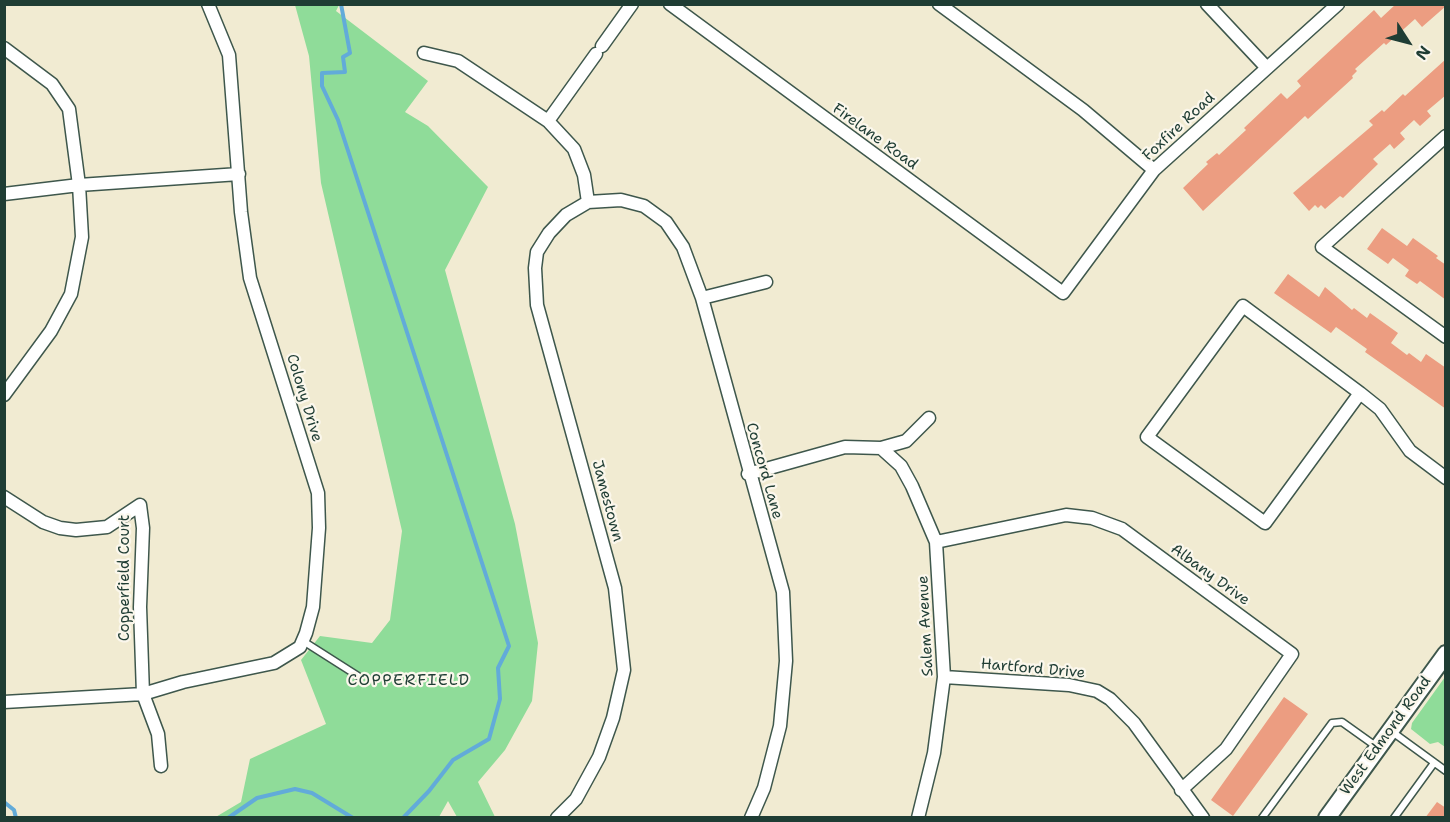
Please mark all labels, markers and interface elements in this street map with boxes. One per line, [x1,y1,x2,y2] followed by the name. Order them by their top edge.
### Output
[1378,12,1438,72] north arrow
[1411,42,1435,64] text: N
[1139,89,1219,165] street label: Foxfire Road
[829,100,921,174] street label: Firelane Road
[282,352,326,444] street label: Colony Drive
[742,421,786,521] street label: Concord Lane
[587,458,627,544] street label: Jamestown
[116,515,134,641] street label: Copperfield Court
[1167,540,1253,610] street label: Albany Drive
[914,575,938,677] street label: Salem Avenue
[980,655,1086,683] street label: Hartford Drive
[347,671,471,691] district label: COPPERFIELD
[1337,673,1435,799] street label: West Edmond Road

